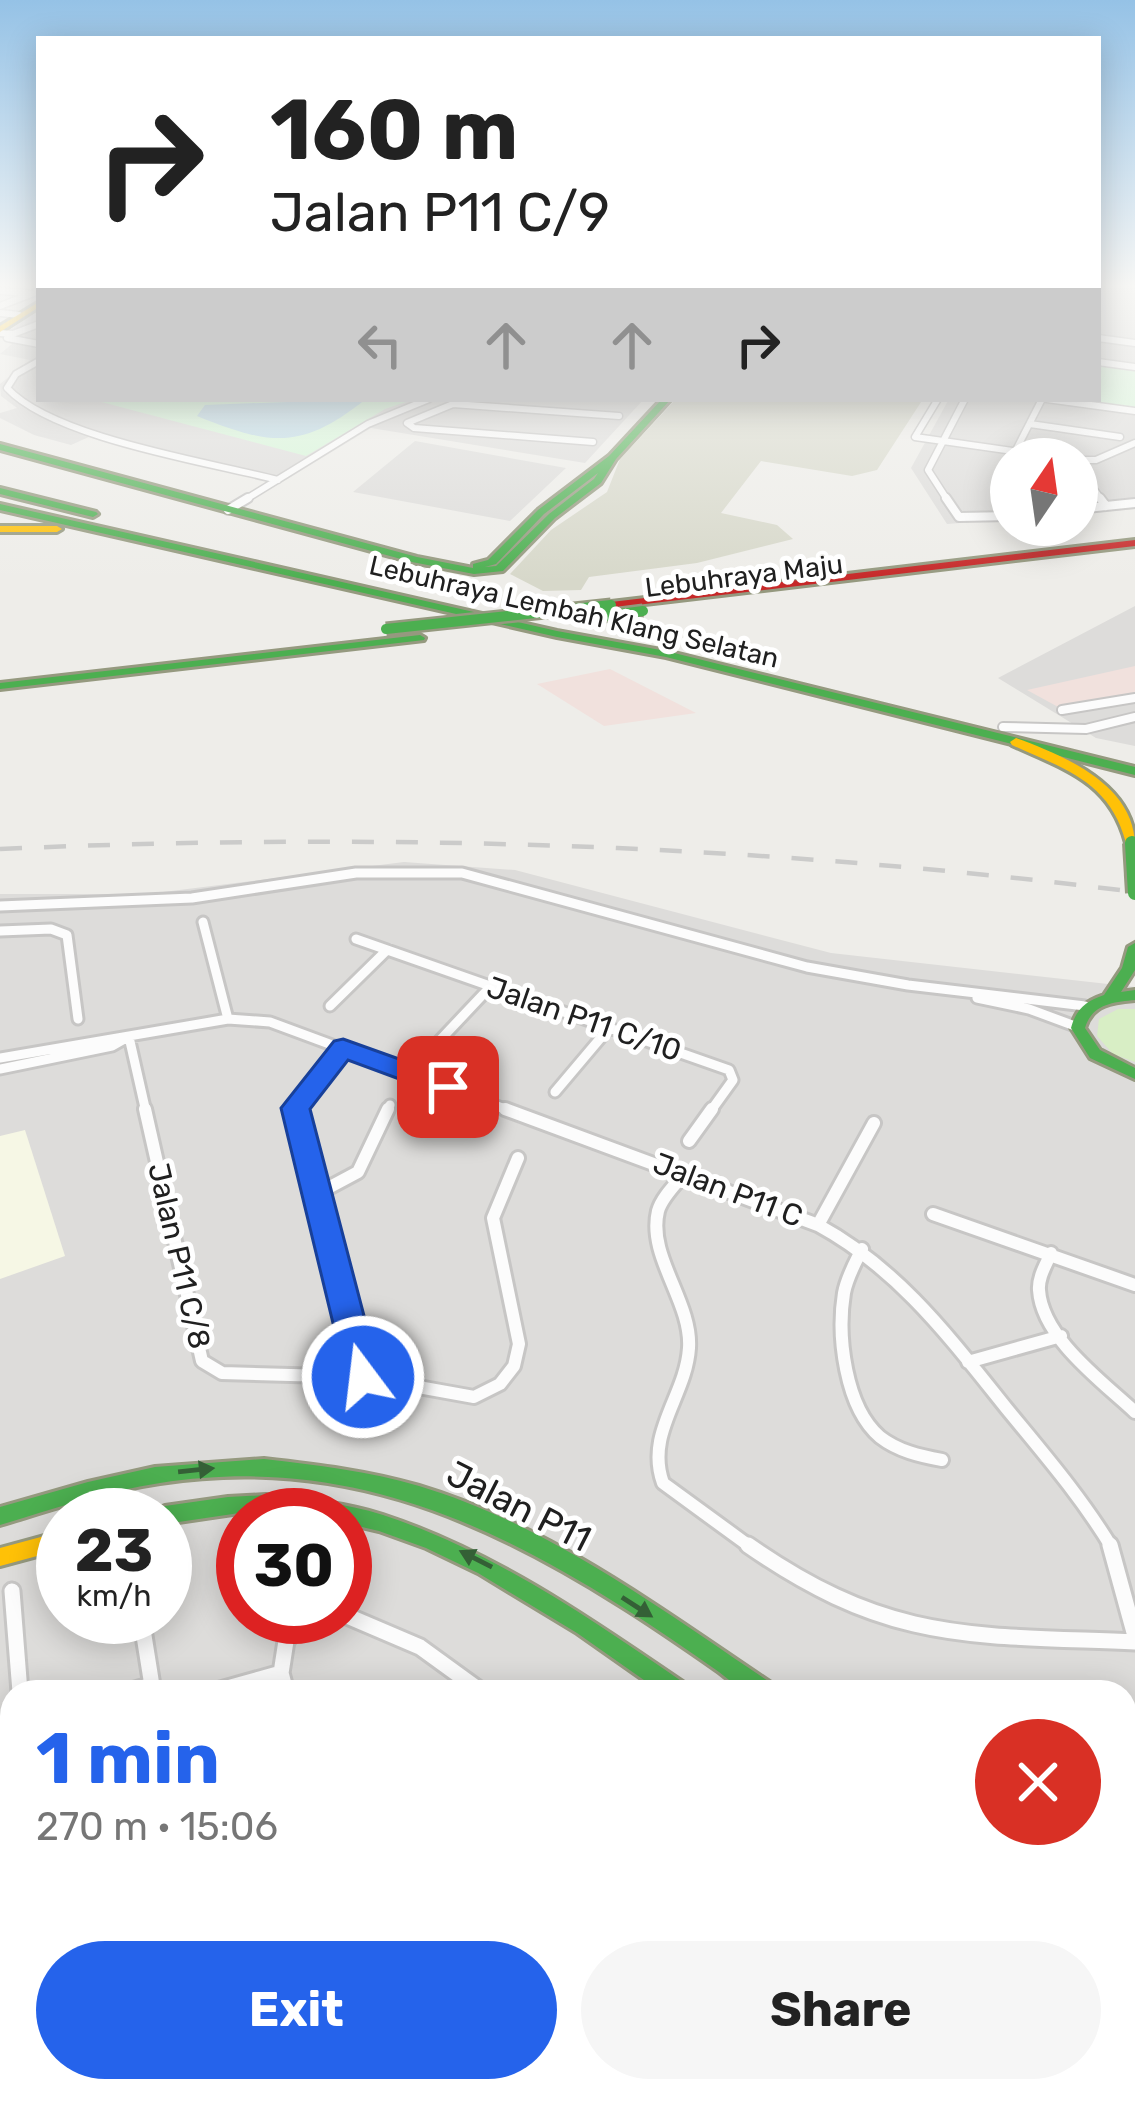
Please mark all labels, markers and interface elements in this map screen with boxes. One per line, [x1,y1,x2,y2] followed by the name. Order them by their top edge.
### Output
[270,80,518,180] text: 160 m
[72,84,228,240] icon: right
[270,181,610,245] text: Jalan P11 C/9
[347,312,413,378] icon: left
[473,312,539,378] icon: ahead
[599,312,665,378] icon: ahead
[725,312,791,378] icon: right
[990,438,1098,546] north arrow
[990,438,1098,546] map controls
[643,548,845,604] street label: Lebuhraya Maju
[366,549,782,675] street label: Lebuhraya Lembah Klang Selatan
[482,969,686,1069] street label: Jalan P11 C/10
[397,1036,499,1138] pin
[415,1054,481,1120] icon: arrive
[648,1145,808,1235] street label: Jalan P11 C
[140,1160,218,1352] street label: Jalan P11 C/8
[300,1314,426,1440] position arrow
[440,1451,598,1561] street label: Jalan P11
[177,1460,215,1479] one-way arrow
[216,1488,372,1644] speed limit sign: 30
[75,1515,153,1586] text: 23
[459,1550,493,1570] one-way arrow
[77,1578,151,1614] text: km/h
[620,1595,653,1617] one-way arrow
[36,1716,220,1801] text: 1 min
[975,1719,1101,1845] button: close
[36,1804,278,1850] text: 270 m · 15:06
[36,1941,557,2079] button: Exit
[581,1941,1101,2079] button: Share

